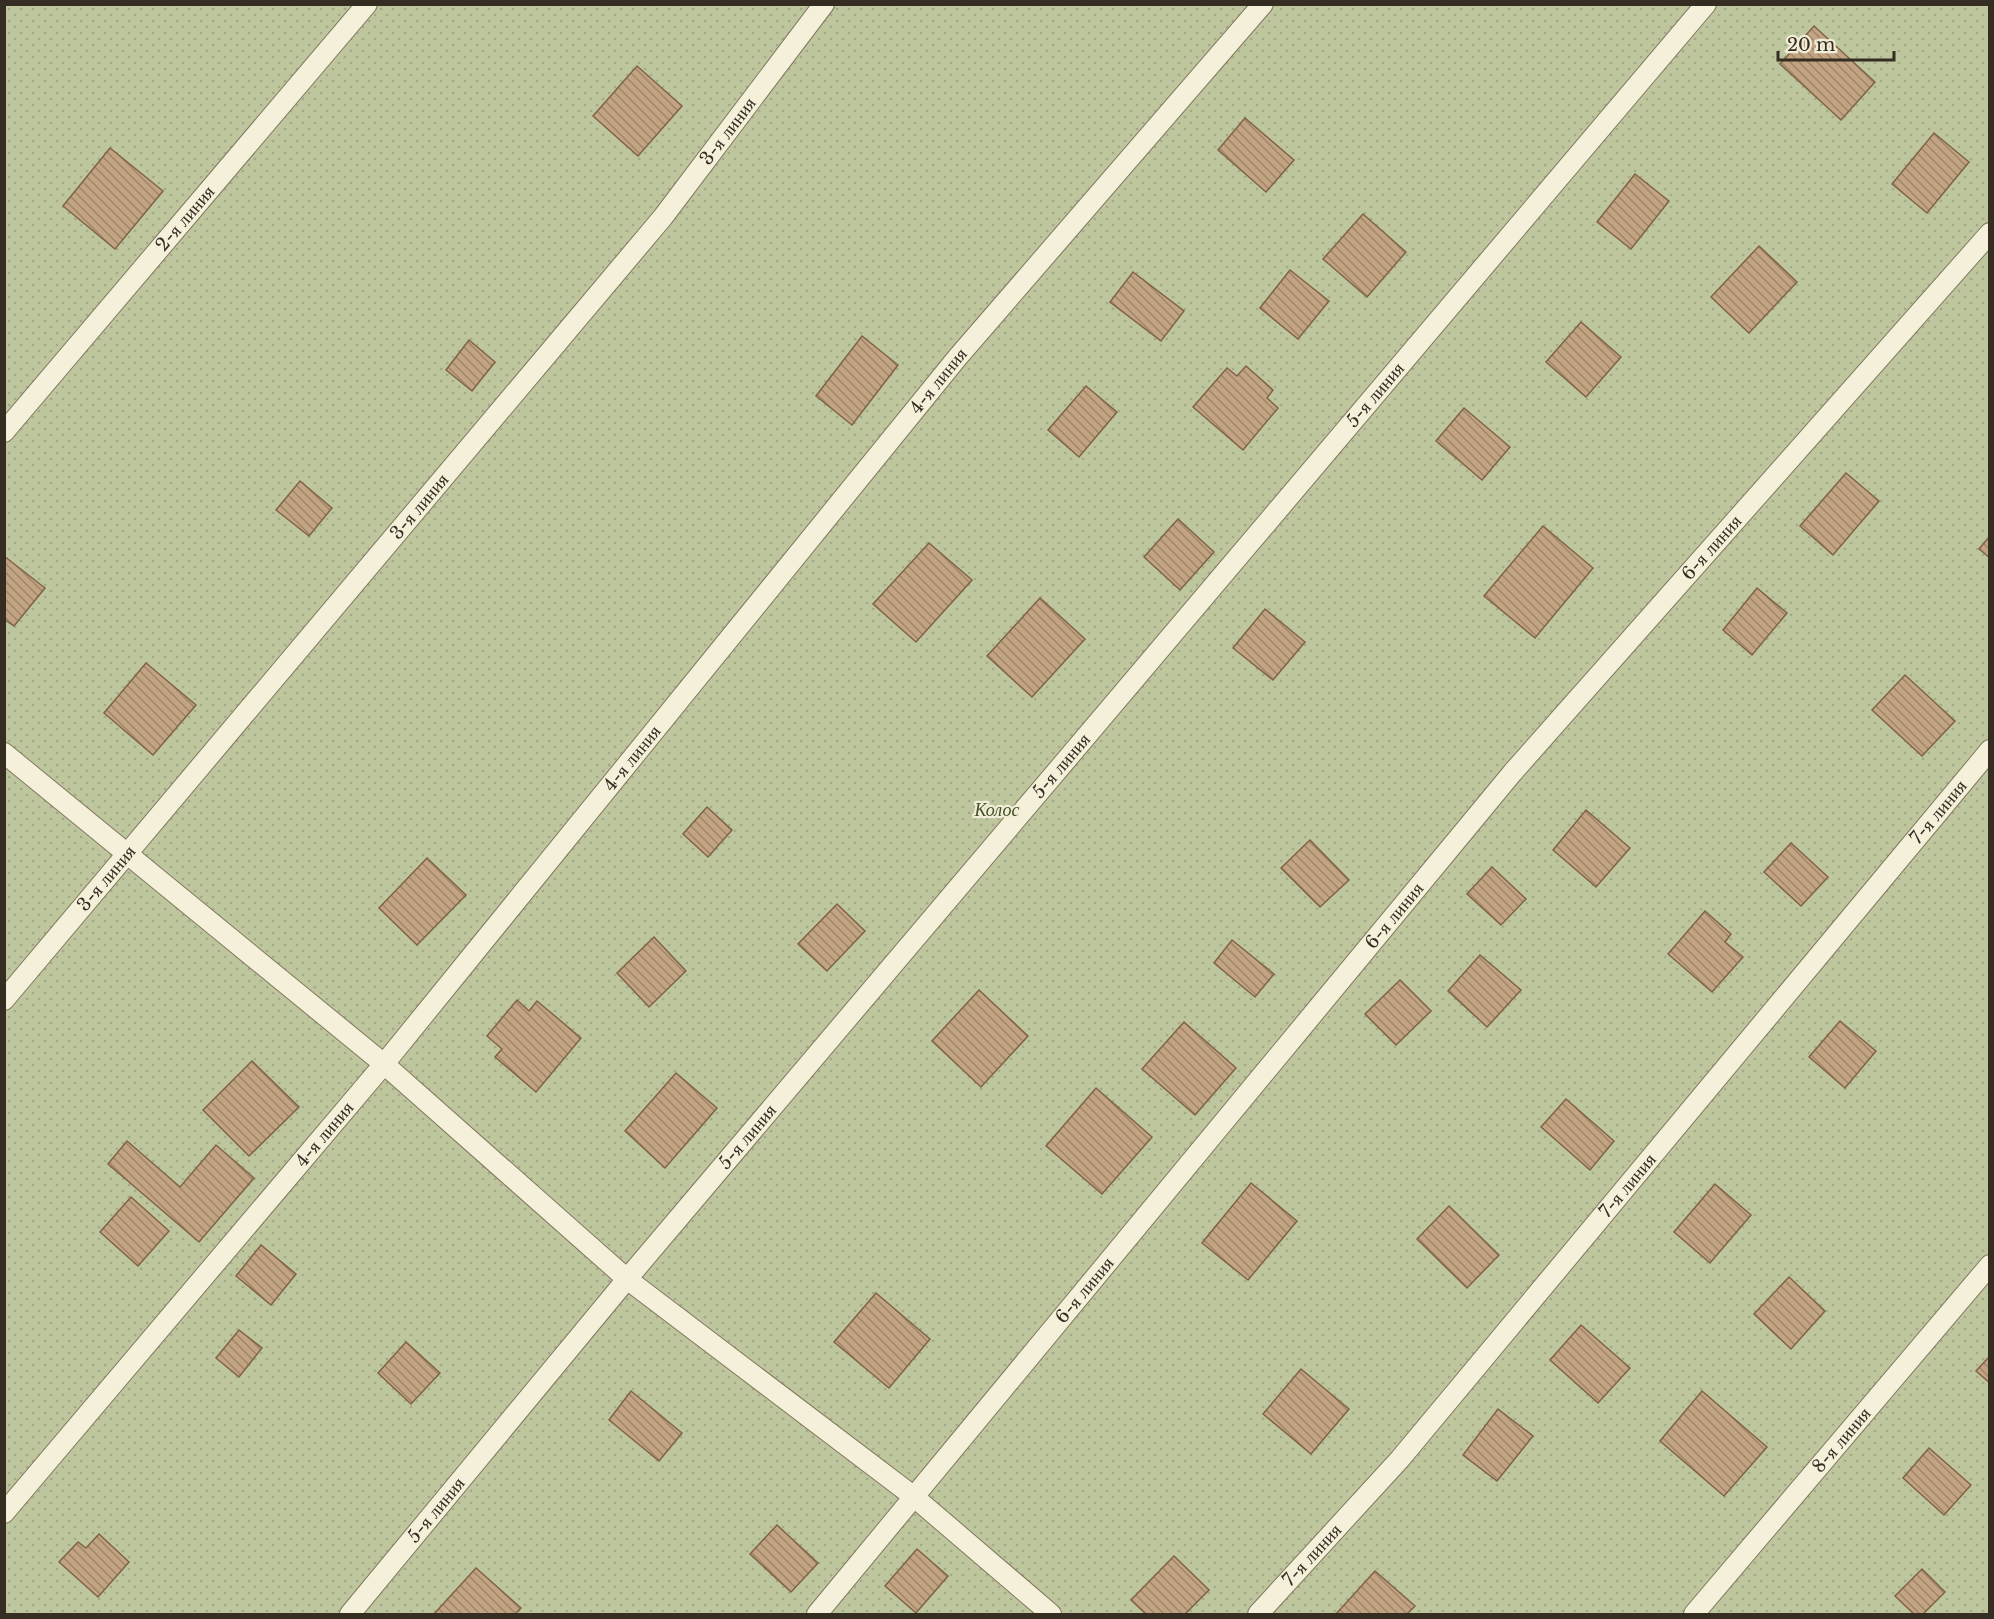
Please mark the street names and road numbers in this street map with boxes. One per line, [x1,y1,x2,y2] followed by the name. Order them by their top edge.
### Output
[695,93,760,169] street label: 3-я линия
[151,181,219,256] street label: 2-я линия
[905,343,972,418] street label: 4-я линия
[1342,358,1409,432] street label: 5-я линия
[385,469,453,544] street label: 3-я линия
[1677,511,1746,585] street label: 6-я линия
[599,721,665,796] street label: 4-я линия
[1028,729,1095,803] street label: 5-я линия
[1905,775,1971,848] street label: 7-я линия
[73,841,140,916] street label: 3-я линия
[1360,878,1428,953] street label: 6-я линия
[291,1097,358,1171] street label: 4-я линия
[714,1100,781,1174] street label: 5-я линия
[1595,1149,1661,1222] street label: 7-я линия
[1051,1253,1118,1328] street label: 6-я линия
[1808,1403,1875,1477] street label: 8-я линия
[403,1473,469,1547] street label: 5-я линия
[1278,1519,1346,1591] street label: 7-я линия

